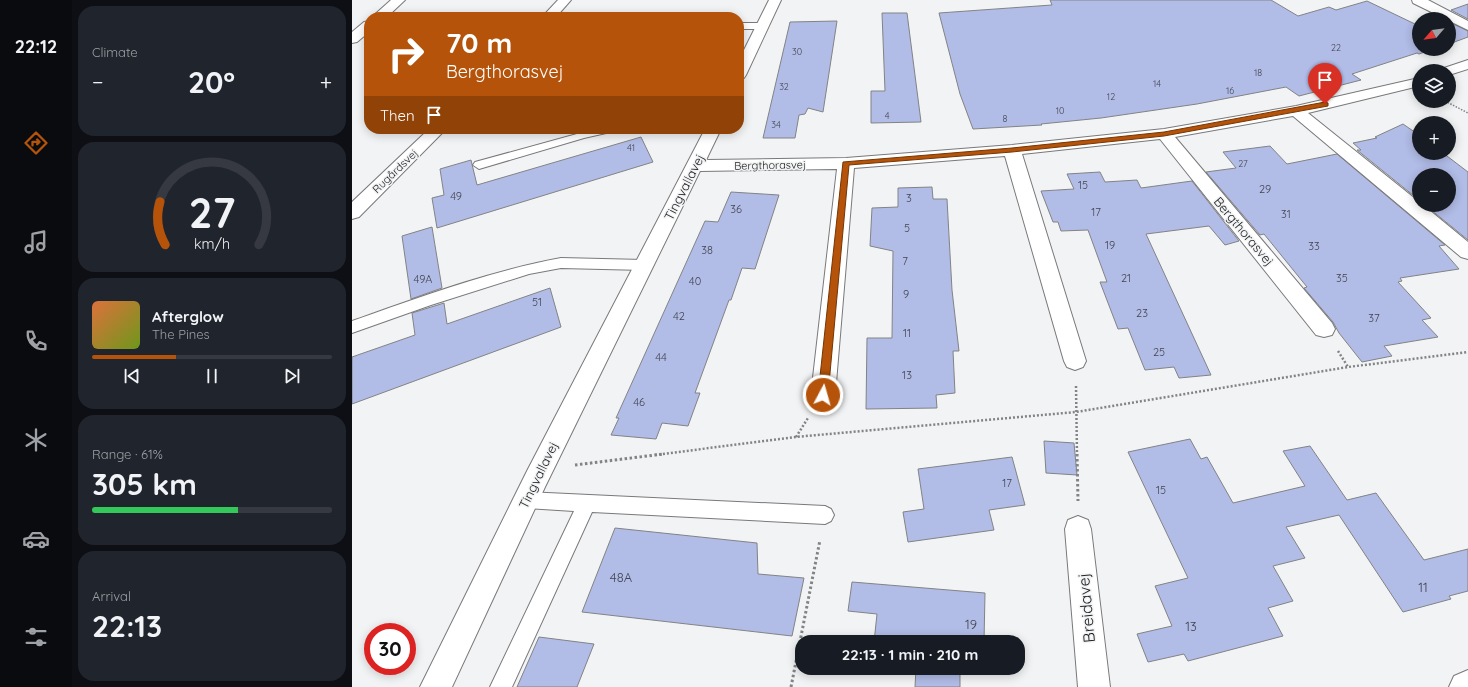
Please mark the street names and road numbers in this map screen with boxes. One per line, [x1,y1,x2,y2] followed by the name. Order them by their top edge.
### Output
[369,146,421,196] street label: Rugårdsvej
[660,151,708,223] street label: Tingvallavej
[734,157,806,173] street label: Bergthorasvej
[1211,193,1277,269] street label: Bergthorasvej
[515,439,561,511] street label: Tingvallavej
[1073,572,1099,644] street label: Breidavej

